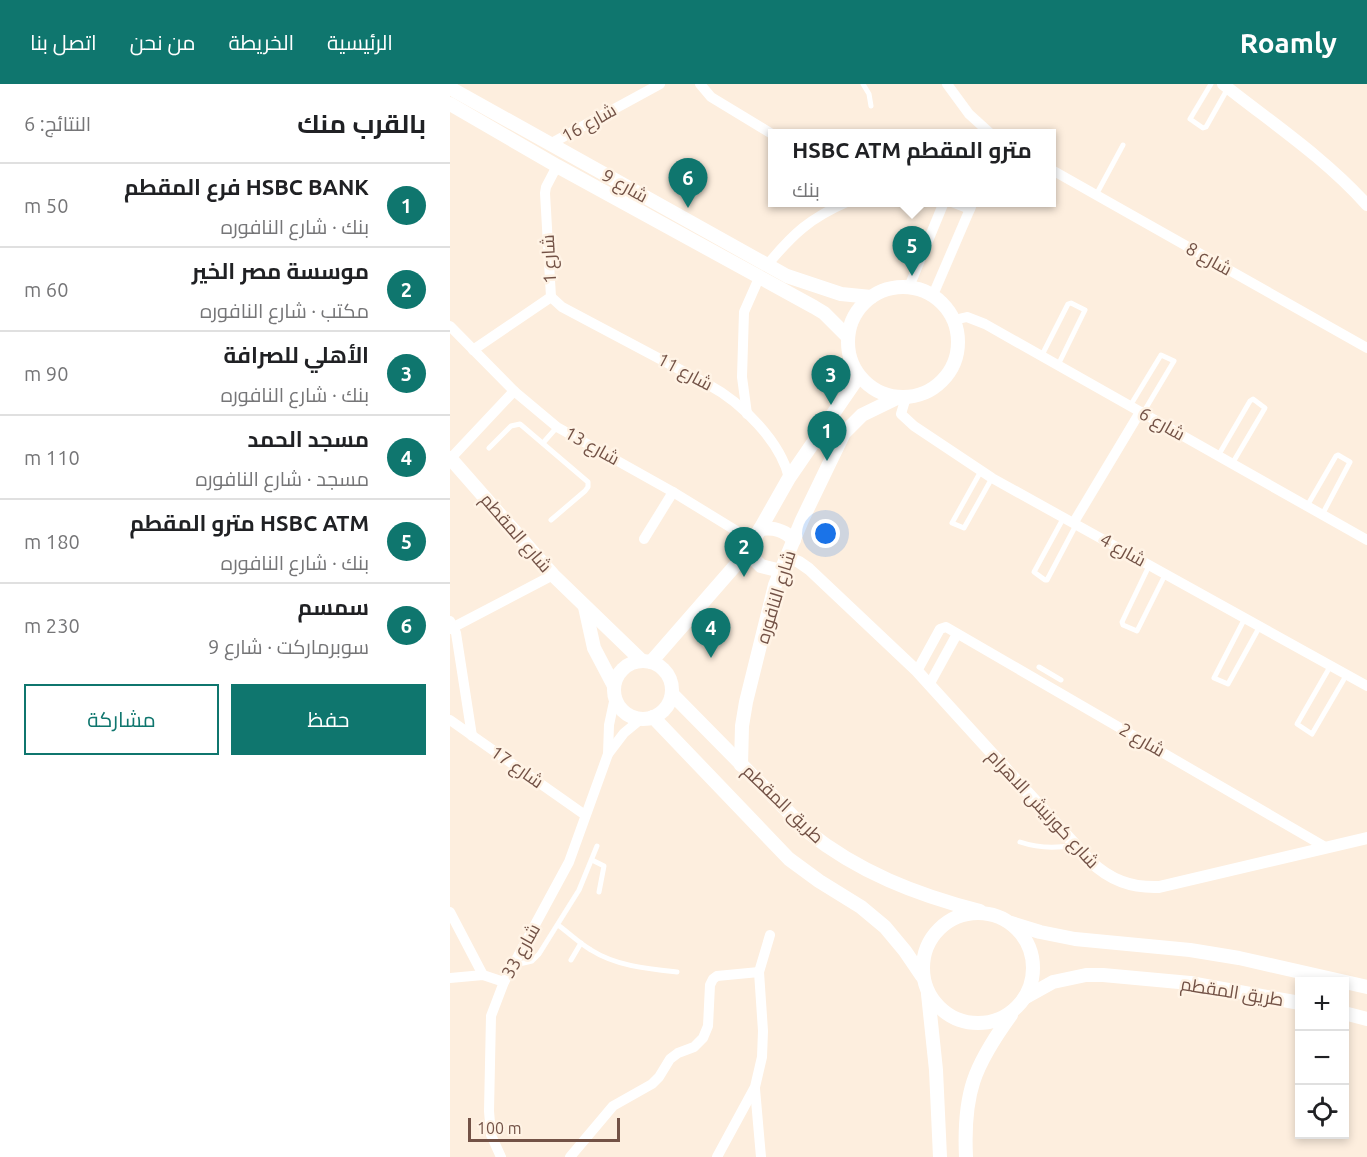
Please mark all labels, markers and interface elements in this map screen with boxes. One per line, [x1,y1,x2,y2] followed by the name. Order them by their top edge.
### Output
[1240,27,1337,58] text: Roamly
[30,30,97,54] text: اتصل بنا
[130,30,196,54] text: من نحن
[229,30,294,54] text: الخريطة
[327,30,393,54] text: الرئيسية
[558,99,621,148] street label: شارع 16
[297,109,426,138] text: بالقرب منك
[24,112,91,135] text: النتائج: 6
[768,129,1056,207] popup
[792,137,1032,162] text: HSBC ATM مترو المقطم
[668,158,708,208] pin: 6
[598,164,652,208] street label: شارع 9
[124,174,369,199] text: HSBC BANK فرع المقطم
[792,178,820,201] text: بنك
[24,194,68,217] text: 50 m
[401,194,412,217] text: 1
[221,215,369,238] text: بنك · شارع النافوره
[892,226,932,276] pin: 5
[537,234,562,284] street label: شارع 1
[1182,237,1236,281] street label: شارع 8
[192,258,369,283] text: موسسة مصر الخير
[24,278,68,301] text: 60 m
[401,278,412,301] text: 2
[200,299,369,322] text: مكتب · شارع النافوره
[223,342,369,367] text: الأهلي للصرافة
[653,348,716,397] street label: شارع 11
[812,356,850,405] pin: 3
[24,362,68,385] text: 90 m
[401,362,412,385] text: 3
[221,383,369,406] text: بنك · شارع النافوره
[1135,402,1189,446] street label: شارع 6
[808,412,847,461] pin: 1
[560,422,623,471] street label: شارع 13
[248,426,369,451] text: مسجد الحمد
[24,446,80,469] text: 110 m
[401,446,412,469] text: 4
[196,467,369,490] text: مسجد · شارع النافوره
[475,489,556,578] street label: شارع المقطم
[129,510,369,535] text: HSBC ATM مترو المقطم
[811,519,840,548] your location
[724,528,764,577] pin: 2
[1096,528,1150,572] street label: شارع 4
[24,530,80,553] text: 180 m
[401,530,412,553] text: 5
[751,548,802,646] street label: شارع النافوره
[221,551,369,574] text: بنك · شارع النافوره
[297,594,369,619] text: سمسم
[692,608,730,658] pin: 4
[24,614,80,637] text: 230 m
[401,614,412,637] text: 6
[208,635,369,658] text: سوبرماركت · شارع 9
[24,684,219,755] button: مشاركة
[231,684,426,755] button: حفظ
[1115,718,1169,763] street label: شارع 2
[486,741,548,794] street label: شارع 17
[982,745,1104,874] street label: شارع كورنيش الاهرام
[737,760,828,849] street label: طريق المقطم
[497,920,546,983] street label: شارع 33
[1179,973,1285,1012] street label: طريق المقطم
[1295,977,1349,1139] map controls
[1295,977,1349,1031] button: +
[1295,1031,1349,1085] button: −
[1295,1085,1349,1139] button: locate
[468,1115,620,1142] scale bar
[477,1119,522,1137] text: 100 m

